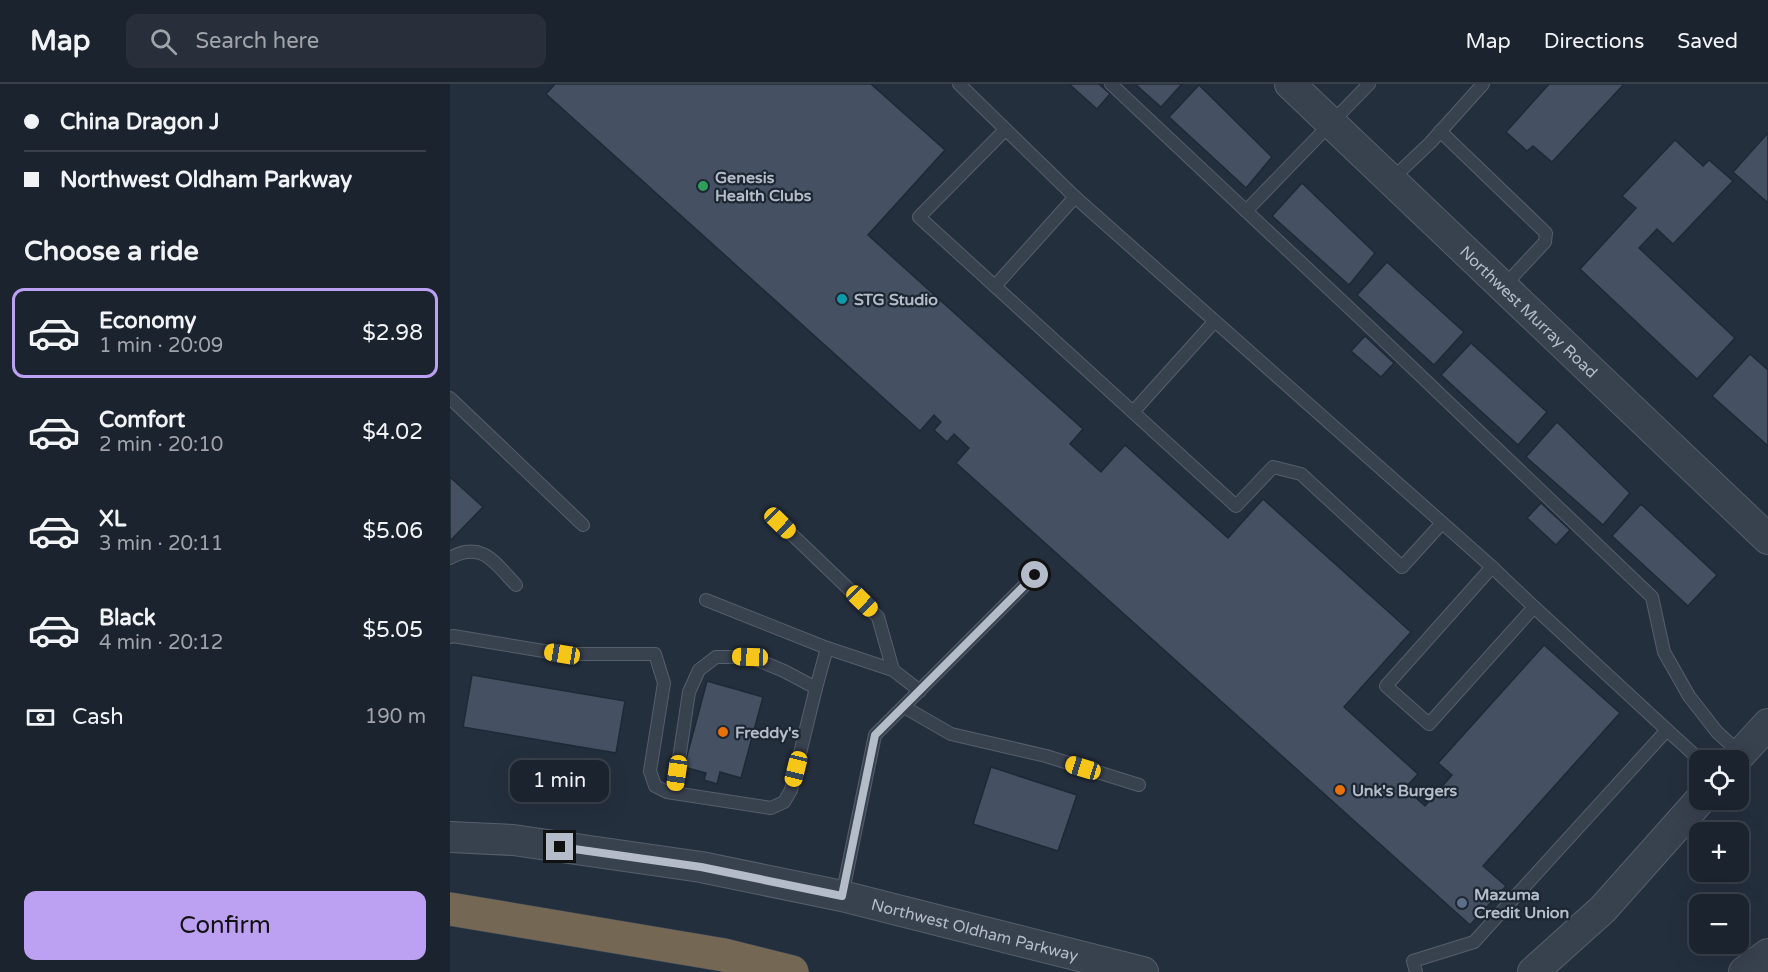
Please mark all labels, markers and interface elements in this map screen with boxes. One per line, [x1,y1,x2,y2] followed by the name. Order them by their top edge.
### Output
[126,14,546,68] search box
[30,24,90,58] text: Map
[147,25,180,58] icon: search
[195,28,319,54] text: Search here
[1465,29,1511,54] text: Map
[1544,29,1644,54] text: Directions
[1677,29,1738,54] text: Saved
[60,109,219,135] text: China Dragon J
[60,167,352,193] text: Northwest Oldham Parkway
[715,168,812,206] place label: Genesis Health Clubs
[696,179,710,193] marker: Genesis Health Clubs
[24,235,199,268] text: Choose a ride
[1455,242,1601,383] street label: Northwest Murray Road
[854,290,938,310] place label: STG Studio
[835,292,849,306] marker: STG Studio
[27,306,81,360] icon: car
[99,308,196,334] text: Economy
[362,320,423,346] text: $2.98
[99,334,223,358] text: 1 min · 20:09
[27,405,81,459] icon: car
[99,407,185,433] text: Comfort
[362,419,423,445] text: $4.02
[99,433,223,457] text: 2 min · 20:10
[27,504,81,558] icon: car
[761,504,799,542] car
[99,506,126,532] text: XL
[362,518,423,544] text: $5.06
[99,532,223,556] text: 3 min · 20:11
[1021,561,1048,588] route start
[843,582,881,620] car
[27,603,81,657] icon: car
[99,605,156,631] text: Black
[362,617,423,643] text: $5.05
[99,631,223,655] text: 4 min · 20:12
[543,642,581,666] car
[732,647,768,667] car
[24,701,57,734] icon: cash
[72,704,124,730] text: Cash
[365,705,426,729] text: 190 m
[735,723,800,743] place label: Freddy's
[716,725,730,739] marker: Freddy's
[783,749,809,789] car
[1689,750,1749,954] map controls
[1689,750,1749,810] button: locate
[666,754,688,792] car
[1063,754,1103,782] car
[510,760,610,802] callout: 1 min
[533,769,586,793] text: 1 min
[1352,781,1458,801] place label: Unk's Burgers
[1333,783,1347,797] marker: Unk's Burgers
[1689,822,1749,882] button: +
[546,833,573,860] route end
[1474,885,1569,923] place label: Mazuma Credit Union
[24,891,426,960] button: Confirm
[1689,894,1749,954] button: −
[869,895,1081,966] street label: Northwest Oldham Parkway
[1455,896,1469,910] marker: Mazuma Credit Union

